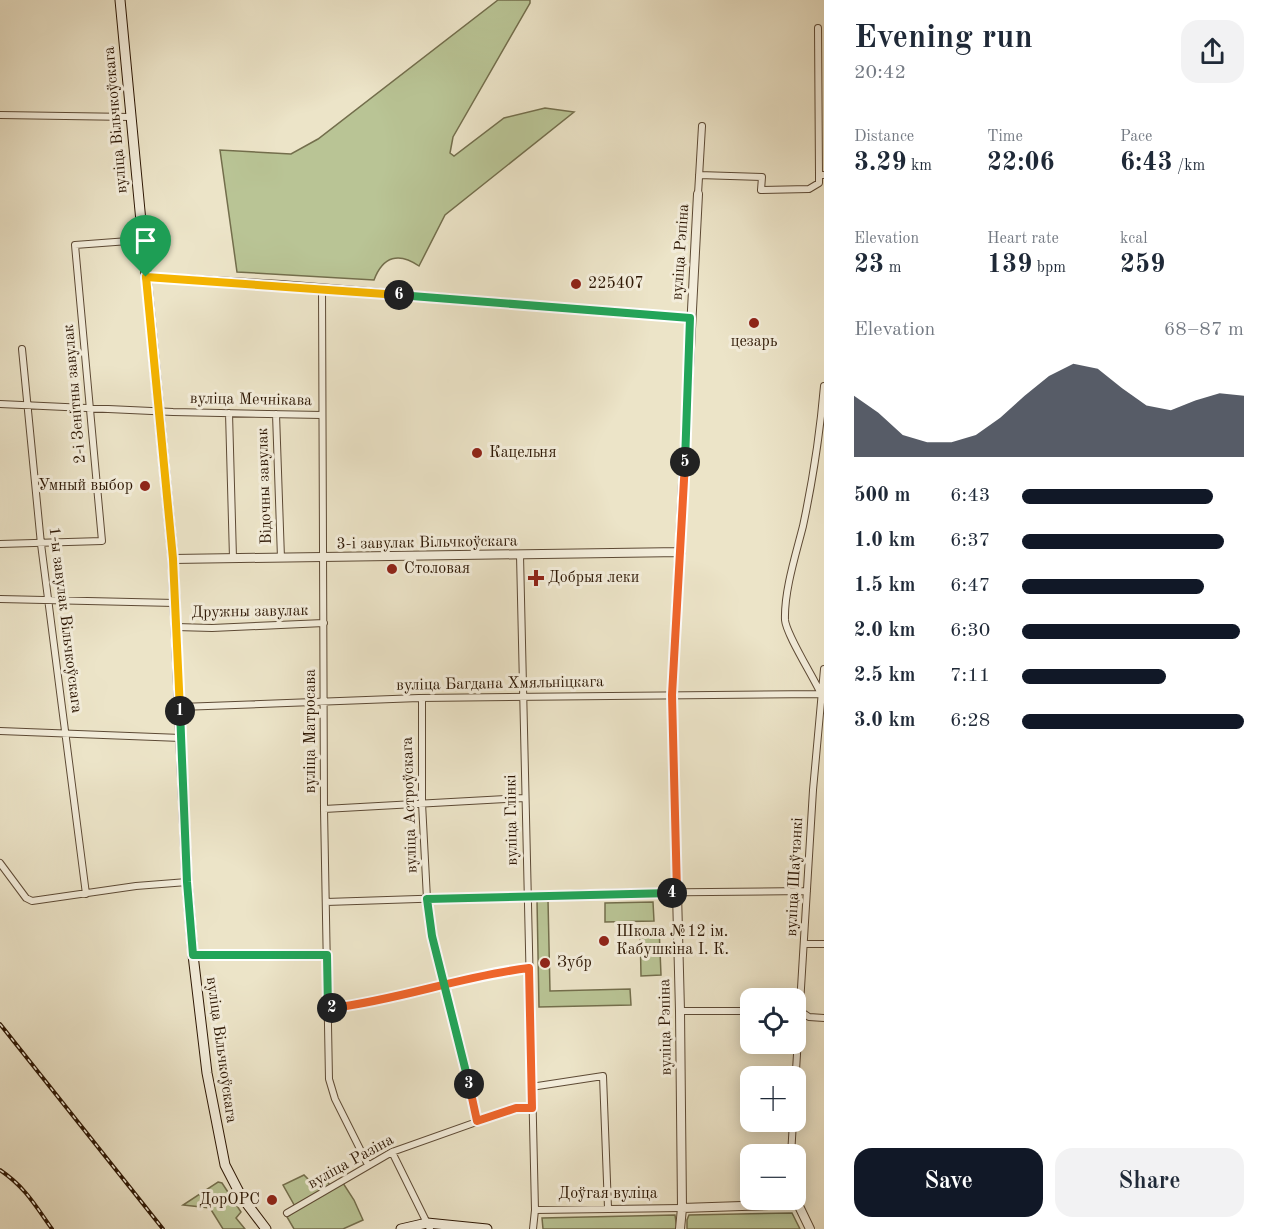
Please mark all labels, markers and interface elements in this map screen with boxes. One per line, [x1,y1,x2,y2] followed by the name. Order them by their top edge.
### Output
[1181,20,1244,83] button: share
[854,22,1033,55] text: Evening run
[102,46,130,194] street label: вуліца Вільчкоўскага
[854,63,906,83] text: 20:42
[854,129,914,145] text: Distance
[987,129,1023,145] text: Time
[1120,129,1152,145] text: Pace
[854,150,907,176] text: 3.29
[987,150,1055,176] text: 22:06
[1120,150,1173,176] text: 6:43
[907,158,932,174] text: km
[1173,158,1205,174] text: /km
[670,203,692,301] street label: вуліца Рэпіна
[120,215,171,277] pin
[129,224,162,257] icon: arrive
[854,231,919,247] text: Elevation
[987,231,1059,247] text: Heart rate
[1120,231,1148,247] text: kcal
[854,252,884,278] text: 23
[987,252,1032,278] text: 139
[1120,252,1165,278] text: 259
[884,260,901,276] text: m
[1032,260,1066,276] text: bpm
[588,276,644,292] place label: 225407
[569,277,583,291] marker: 225407
[384,280,414,310] pin: 6
[394,287,404,303] text: 6
[747,316,761,330] marker: цезарь
[854,320,935,340] text: Elevation
[1164,320,1244,340] text: 68–87 m
[61,324,89,464] street label: 2-і Зенітны завулак
[731,334,777,350] place label: цезарь
[190,391,312,409] street label: вуліца Мечнікава
[255,427,275,545] street label: Відочны завулак
[489,445,556,461] place label: Кацельня
[470,446,484,460] marker: Кацельня
[670,447,700,477] pin: 5
[680,454,690,470] text: 5
[38,478,133,494] place label: Умный выбор
[138,479,152,493] marker: Умный выбор
[854,486,910,506] text: 500 m
[950,486,990,506] text: 6:43
[46,526,84,714] street label: 1-ы завулак Вільчкоўскага
[854,531,916,551] text: 1.0 km
[950,531,990,551] text: 6:37
[336,533,518,553] street label: 3-і завулак Вільчкоўскага
[404,561,470,577] place label: Столовая
[385,562,399,576] marker: Столовая
[548,570,639,586] place label: Добрыя леки
[529,571,543,585] marker: Добрыя леки
[854,576,916,596] text: 1.5 km
[950,576,990,596] text: 6:47
[191,603,309,621] street label: Дружны завулак
[854,621,916,641] text: 2.0 km
[950,621,990,641] text: 6:30
[854,666,916,686] text: 2.5 km
[950,666,990,686] text: 7:11
[303,669,319,793] street label: вуліца Матросава
[396,674,604,694] street label: вуліца Багдана Хмяльніцкага
[165,696,195,726] pin: 1
[175,703,185,719] text: 1
[854,711,916,731] text: 3.0 km
[950,711,990,731] text: 6:28
[400,736,420,873] street label: вуліца Астроўскага
[503,774,521,866] street label: вуліца Глінкі
[784,817,806,937] street label: вуліца Шаўчэнкі
[657,878,687,908] pin: 4
[667,885,677,901] text: 4
[616,924,729,958] place label: Школа №12 ім. Кабушкіна І. К.
[597,934,611,948] marker: Школа №12 ім. Кабушкіна І. К.
[557,955,592,971] place label: Зубр
[538,956,552,970] marker: Зубр
[203,976,239,1124] street label: вуліца Вільчкоўскага
[657,978,675,1075] street label: вуліца Рэпіна
[740,988,806,1210] map controls
[740,988,806,1054] button: locate
[317,993,347,1023] pin: 2
[327,1000,337,1016] text: 2
[740,1066,806,1132] button: +
[454,1069,484,1099] pin: 3
[464,1076,474,1092] text: 3
[305,1132,397,1192] street label: вуліца Разіна
[740,1144,806,1210] button: −
[854,1148,1043,1217] button: Save
[1055,1148,1244,1217] button: Share
[558,1186,658,1202] street label: Доўгая вуліца
[199,1192,260,1208] place label: ДорОРС
[265,1193,279,1207] marker: ДорОРС

